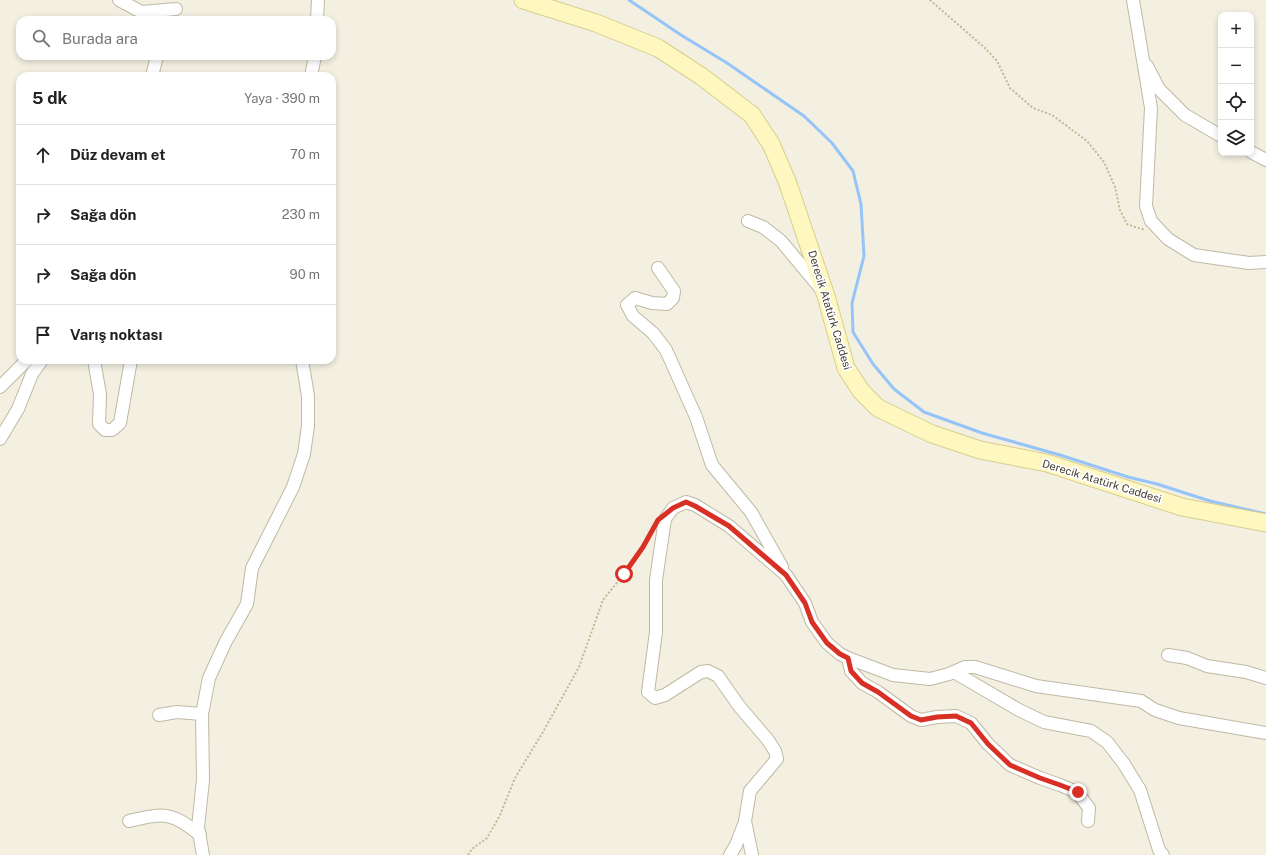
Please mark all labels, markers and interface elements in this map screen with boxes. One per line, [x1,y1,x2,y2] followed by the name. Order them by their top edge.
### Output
[1218,12,1254,156] map controls
[1218,12,1254,48] button: +
[16,16,336,60] search box
[30,27,52,49] icon: search
[62,30,138,47] text: Burada ara
[1218,48,1254,84] button: −
[1218,84,1254,120] button: locate
[32,88,67,108] text: 5 dk
[244,91,320,106] text: Yaya · 390 m
[1218,120,1254,156] button: layers
[32,144,54,166] icon: ahead
[70,146,165,163] text: Düz devam et
[290,147,320,162] text: 70 m
[32,204,54,226] icon: right
[70,206,136,223] text: Sağa dön
[282,207,320,222] text: 230 m
[806,249,854,371] street label: Derecik Atatürk Caddesi
[32,264,54,286] icon: right
[70,266,136,283] text: Sağa dön
[290,267,320,282] text: 90 m
[32,324,54,346] icon: arrive
[70,326,162,343] text: Varış noktası
[1041,457,1163,505] street label: Derecik Atatürk Caddesi
[615,565,633,583] route start
[1069,783,1087,801] route end

